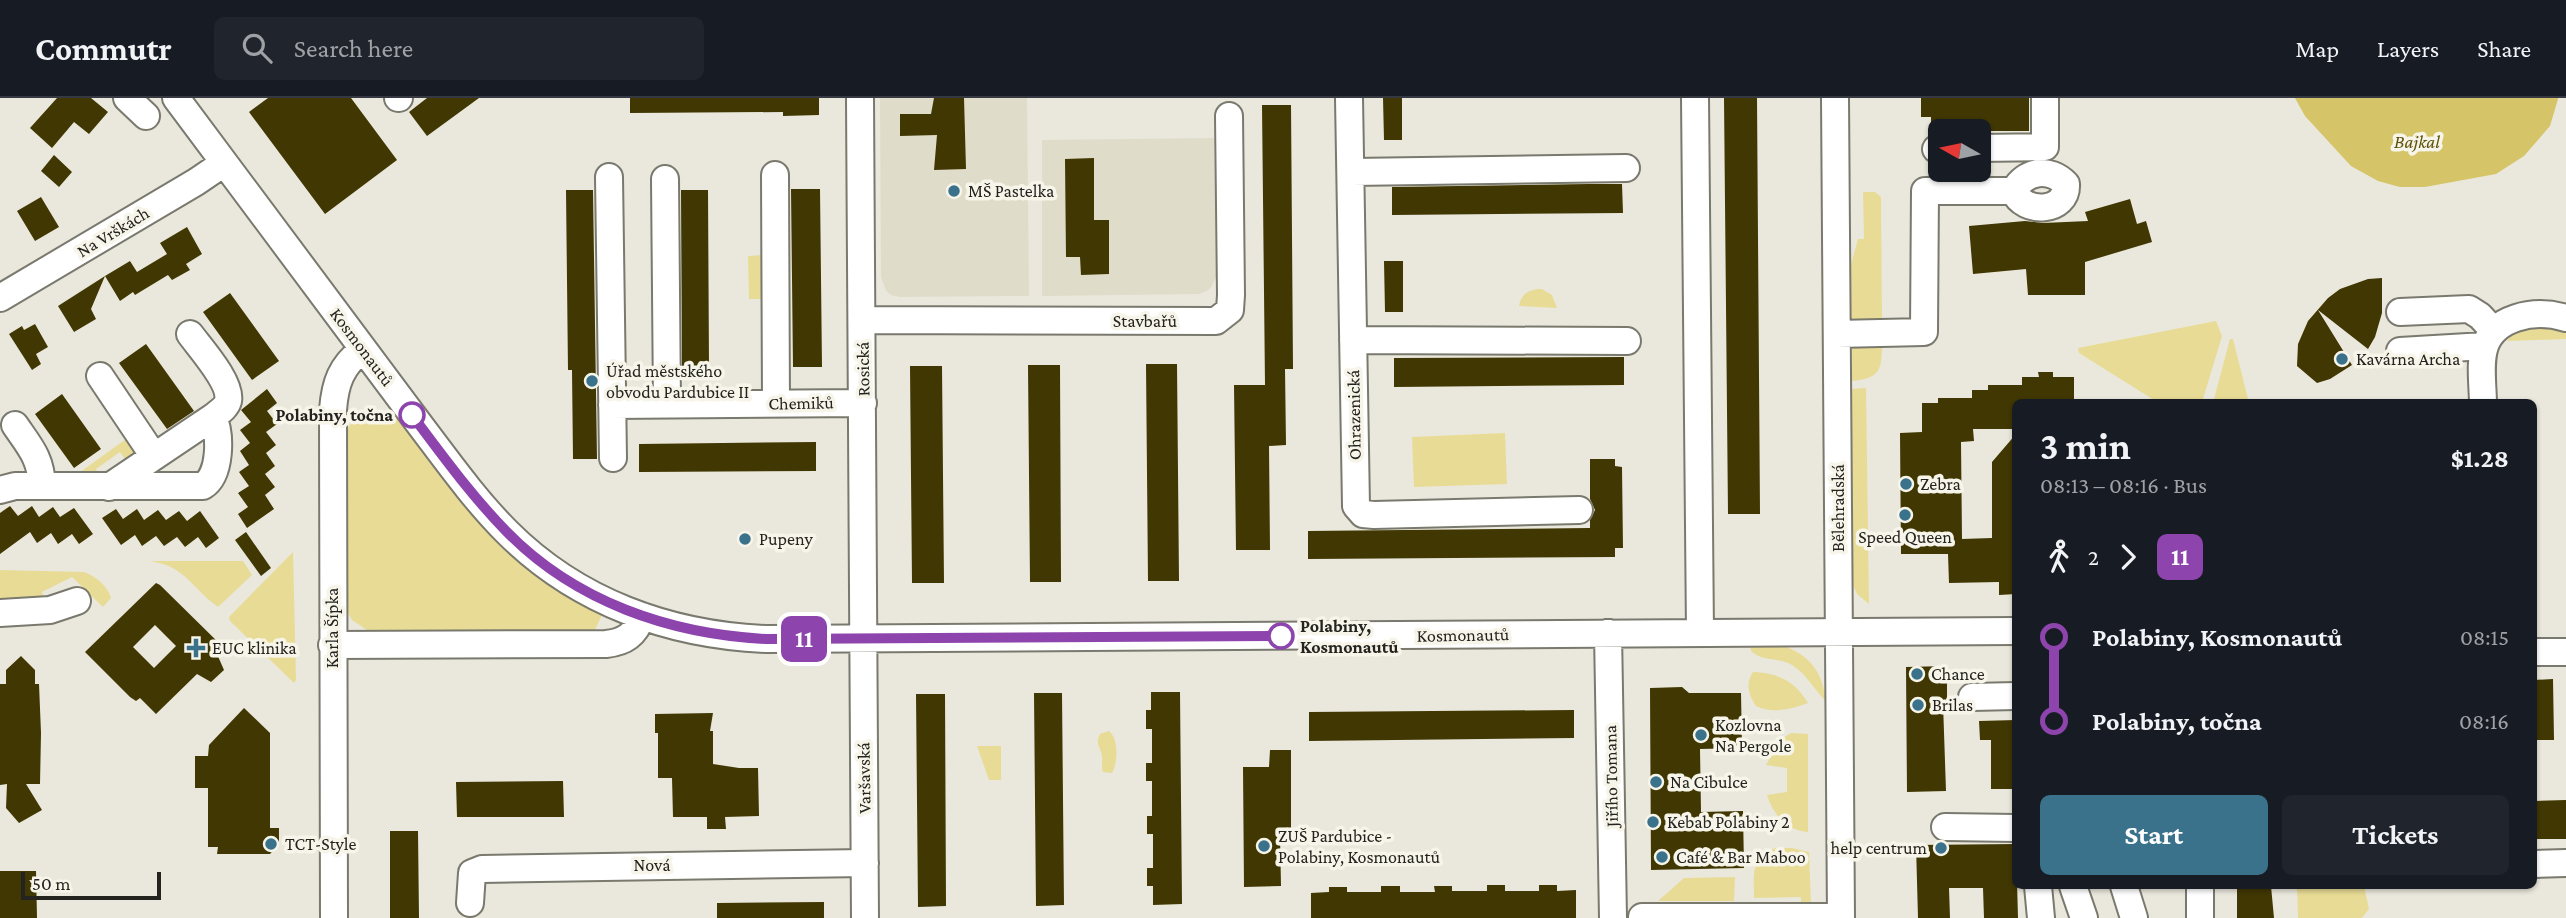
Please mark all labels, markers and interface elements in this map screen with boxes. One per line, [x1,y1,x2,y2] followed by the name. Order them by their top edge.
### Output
[214,17,704,80] search box
[238,29,276,67] icon: search
[35,30,172,67] text: Commutr
[294,34,413,63] text: Search here
[2295,35,2339,62] text: Map
[2377,35,2439,62] text: Layers
[2477,35,2531,62] text: Share
[1928,119,1992,182] north arrow
[1928,119,1991,182] map controls
[2394,131,2440,153] water label: Bajkal
[968,181,1054,201] place label: MŠ Pastelka
[946,183,962,199] marker: MŠ Pastelka
[73,202,153,261] street label: Na Vrškách
[326,304,398,390] street label: Kosmonautů
[1113,311,1178,331] street label: Stavbařů
[853,341,873,397] street label: Rosická
[2356,349,2460,369] place label: Kavárna Archa
[2334,351,2350,367] marker: Kavárna Archa
[606,361,749,402] place label: Úřad městského obvodu Pardubice II
[1343,370,1365,460] street label: Ohrazenická
[584,373,600,389] marker: Úřad městského obvodu Pardubice II
[768,392,834,414] street label: Chemiků
[399,402,425,428] marker: Polabiny, točna
[275,405,393,425] place label: Polabiny, točna
[2040,425,2131,467] text: 3 min
[2451,444,2509,473] text: $1.28
[1828,464,1848,552] street label: Bělehradská
[2040,472,2207,498] text: 08:13 – 08:16 · Bus
[1920,474,1961,494] place label: Zebra
[1898,476,1914,492] marker: Zebra
[1897,507,1913,523] marker: Speed Queen
[1858,527,1952,547] place label: Speed Queen
[759,529,814,549] place label: Pupeny
[737,531,753,547] marker: Pupeny
[2040,538,2078,576] icon: walk
[2109,538,2147,576] icon: forward
[2171,543,2189,570] text: 11
[2088,544,2099,570] text: 2
[322,588,342,668] street label: Karla Šípka
[772,616,836,662] line badge: 11
[1300,616,1399,657] place label: Polabiny, Kosmonautů
[1268,623,1294,649] marker: Polabiny, Kosmonautů
[2092,623,2342,652] text: Polabiny, Kosmonautů
[1417,624,1510,646] street label: Kosmonautů
[2460,624,2509,650] text: 08:15
[795,625,813,652] text: 11
[186,638,206,658] marker: EUC klinika
[212,638,297,658] place label: EUC klinika
[1931,664,1985,684] place label: Chance
[1909,666,1925,682] marker: Chance
[1932,695,1973,715] place label: Brilas
[1910,697,1926,713] marker: Brilas
[2092,707,2262,736] text: Polabiny, točna
[2459,708,2509,734] text: 08:16
[1715,715,1791,756] place label: Kozlovna Na Pergole
[1600,725,1622,829] street label: Jiřího Tomana
[1693,727,1709,743] marker: Kozlovna Na Pergole
[853,742,875,814] street label: Varšavská
[1670,772,1748,792] place label: Na Cibulce
[1648,774,1664,790] marker: Na Cibulce
[2040,795,2268,875] button: Start
[2282,795,2509,875] button: Tickets
[1667,812,1790,832] place label: Kebab Polabiny 2
[1645,814,1661,830] marker: Kebab Polabiny 2
[1278,826,1440,867] place label: ZUŠ Pardubice - Polabiny, Kosmonautů
[285,834,357,854] place label: TCT-Style
[263,836,279,852] marker: TCT-Style
[1256,838,1272,854] marker: ZUŠ Pardubice - Polabiny, Kosmonautů
[1831,838,1928,858] place label: help centrum
[1933,840,1949,856] marker: help centrum
[1676,847,1806,867] place label: Café & Bar Maboo
[1654,849,1670,865] marker: Café & Bar Maboo
[633,855,671,875] street label: Nová
[21,869,161,901] scale bar
[32,873,71,894] text: 50 m

